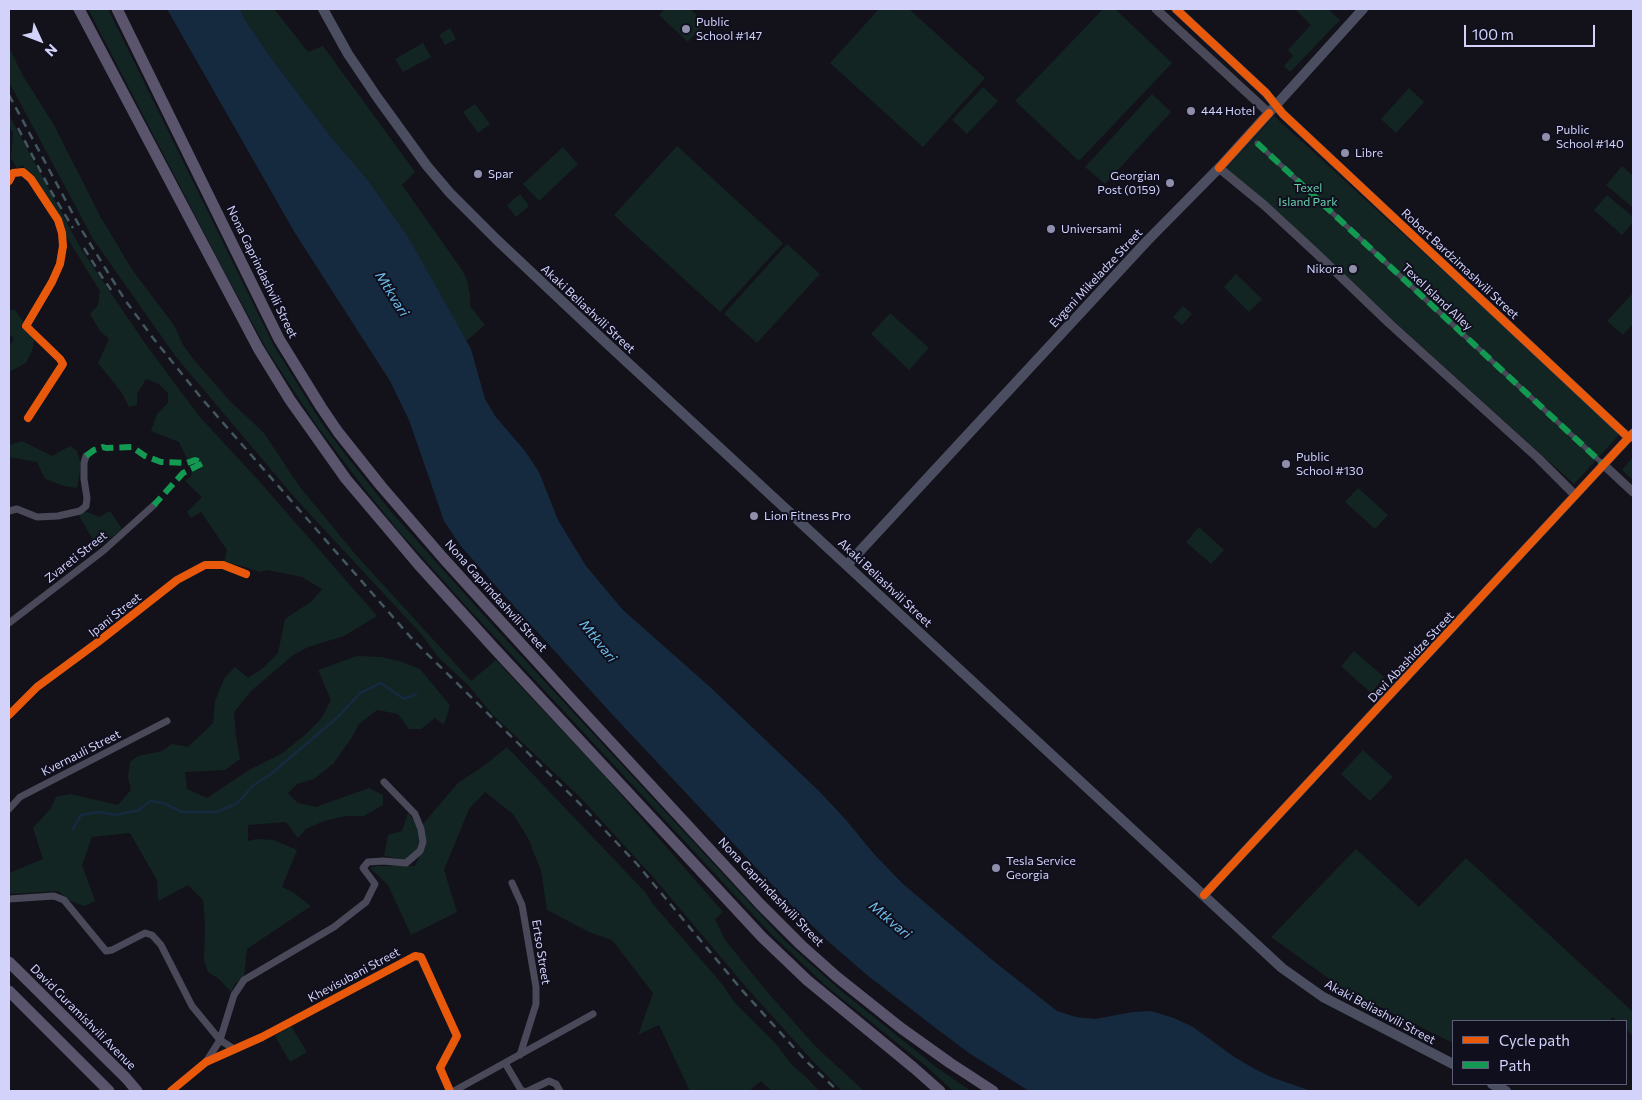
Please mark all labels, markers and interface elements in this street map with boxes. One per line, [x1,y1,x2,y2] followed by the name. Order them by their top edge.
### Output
[15,15,65,65] north arrow
[696,15,762,43] place label: Public School #147
[1467,15,1598,47] scale bar
[680,23,692,35] marker: Public School #147
[1472,25,1514,43] text: 100 m
[42,41,61,60] text: N
[1201,104,1255,118] place label: 444 Hotel
[1185,105,1197,117] marker: 444 Hotel
[1556,123,1624,151] place label: Public School #140
[1540,131,1552,143] marker: Public School #140
[1355,146,1383,160] place label: Libre
[1339,147,1351,159] marker: Libre
[488,167,513,181] place label: Spar
[472,168,484,180] marker: Spar
[1097,169,1160,197] place label: Georgian Post (0159)
[1164,177,1176,189] marker: Georgian Post (0159)
[1278,181,1338,209] park label: Texel Island Park
[224,203,300,341] street label: Nona Gaprindashvili Street
[1398,206,1522,322] street label: Robert Bardzimashvili Street
[1061,222,1122,236] place label: Universami
[1045,223,1057,235] marker: Universami
[1046,226,1146,330] street label: Evgeni Mikeladze Street
[1398,260,1476,334] street label: Texel Island Alley
[538,262,638,356] street label: Akaki Beliashvili Street
[1307,262,1343,276] place label: Nikora
[1347,263,1359,275] marker: Nikora
[372,268,412,320] water label: Mtkvari
[1296,450,1364,478] place label: Public School #130
[1280,458,1292,470] marker: Public School #130
[764,509,851,523] place label: Lion Fitness Pro
[748,510,760,522] marker: Lion Fitness Pro
[42,528,110,586] street label: Zvareti Street
[835,536,935,630] street label: Akaki Beliashvili Street
[442,537,550,655] street label: Nona Gaprindashvili Street
[86,590,144,640] street label: Ipani Street
[1365,609,1457,705] street label: Devi Abashidze Street
[576,616,620,666] water label: Mtkvari
[39,727,123,779] street label: Kvernauli Street
[715,835,827,949] street label: Nona Gaprindashvili Street
[1006,854,1076,882] place label: Tesla Service Georgia
[990,862,1002,874] marker: Tesla Service Georgia
[865,898,915,942] water label: Mtkvari
[529,918,553,986] street label: Ertso Street
[306,945,402,1005] street label: Khevisubani Street
[27,961,139,1073] street label: David Guramishvili Avenue
[1322,977,1438,1047] street label: Akaki Beliashvili Street
[1452,1020,1627,1085] legend
[1499,1031,1570,1049] text: Cycle path
[1499,1056,1531,1074] text: Path

